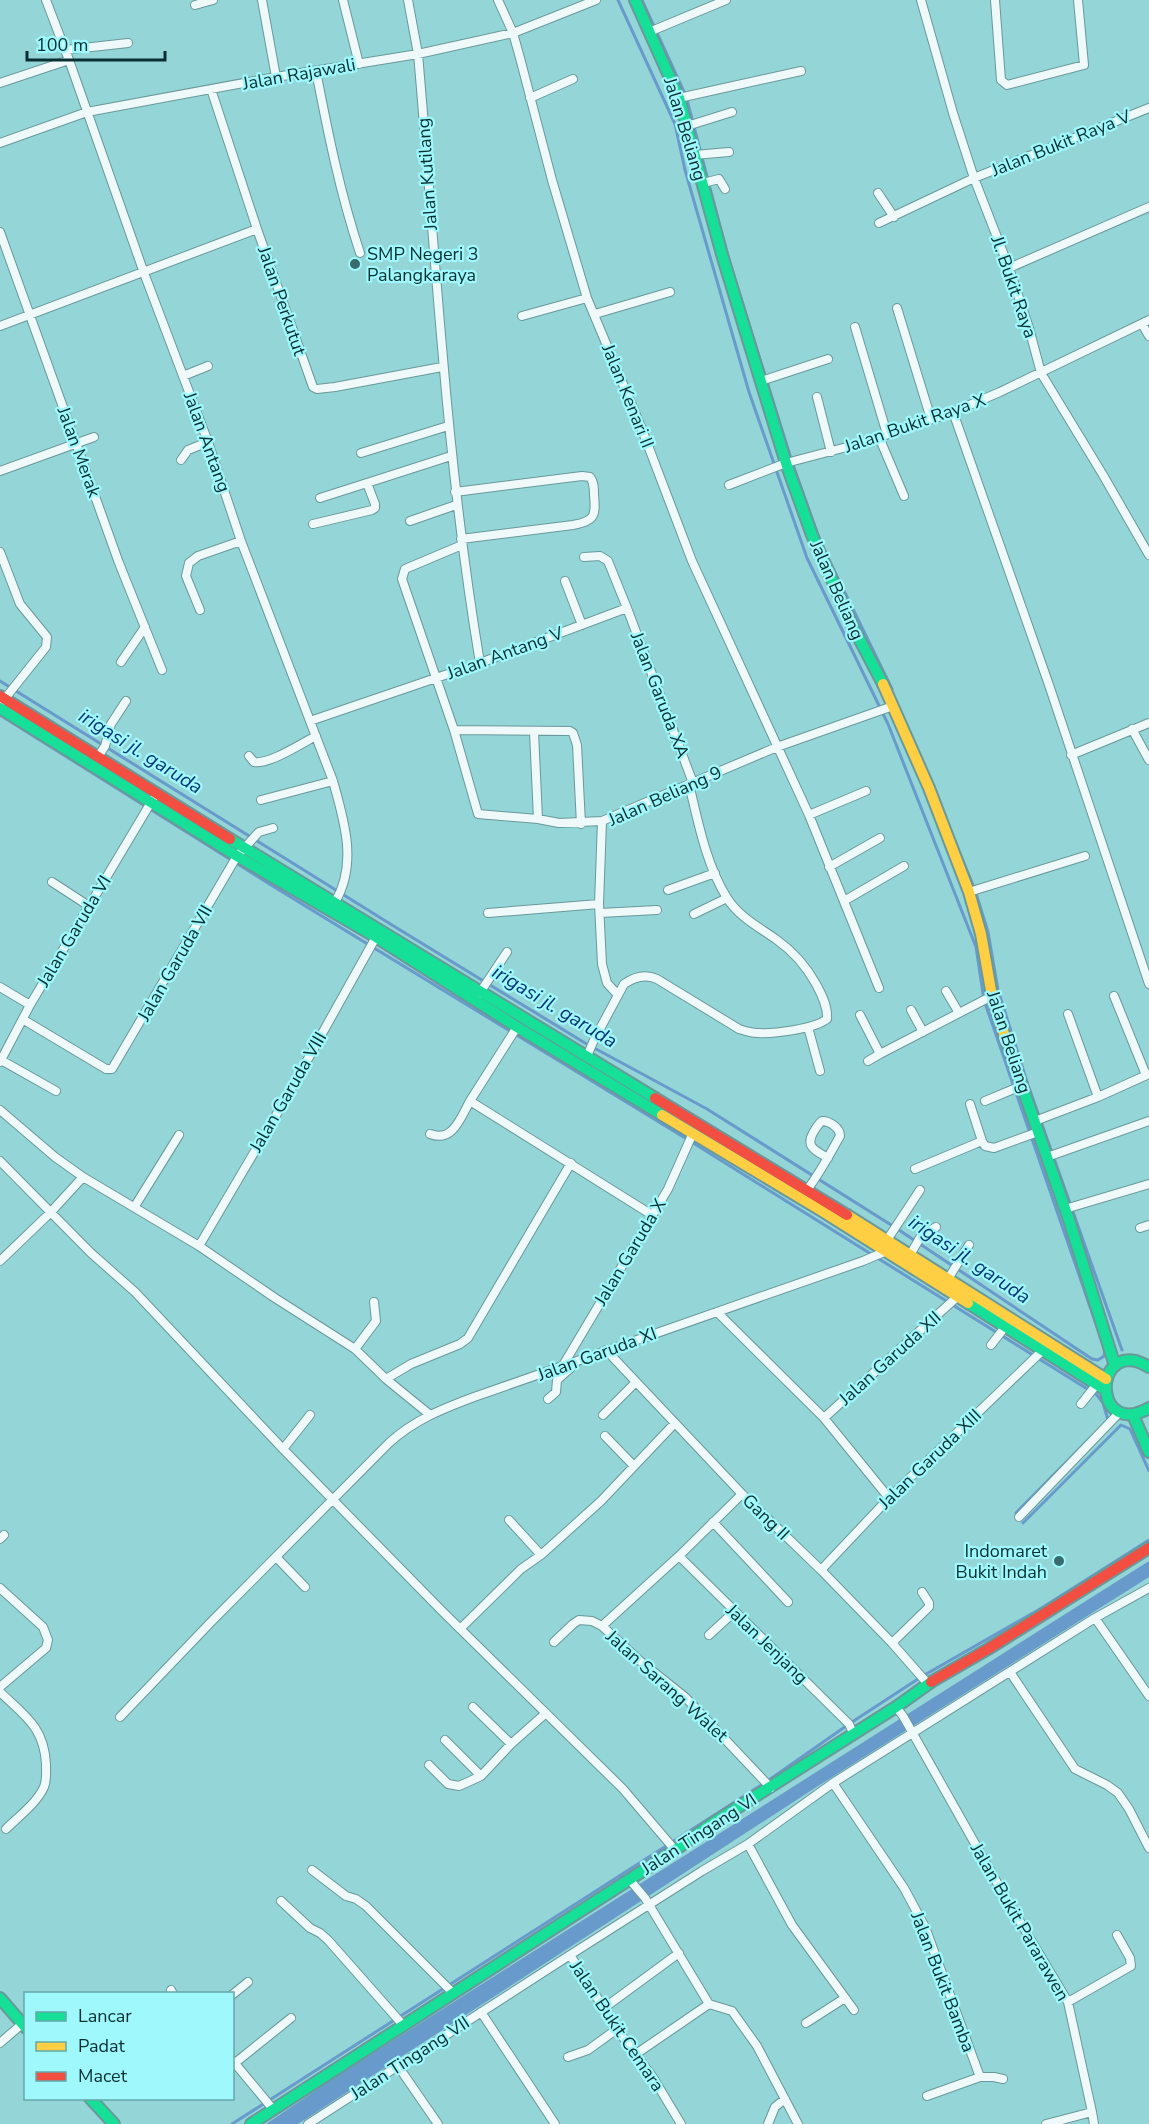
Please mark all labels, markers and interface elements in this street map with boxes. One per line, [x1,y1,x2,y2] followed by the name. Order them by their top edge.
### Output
[27,24,165,62] scale bar
[36,33,88,57] text: 100 m
[240,52,357,96] street label: Jalan Rajawali
[658,74,712,184] street label: Jalan Beliang
[987,104,1135,182] street label: Jalan Bukit Raya V
[411,117,443,232] street label: Jalan Kutilang
[985,232,1043,341] street label: Jl. Bukit Raya
[252,242,312,359] street label: Jalan Perkutut
[367,242,479,287] place label: SMP Negeri 3 Palangkaraya
[348,257,362,271] marker: SMP Negeri 3 Palangkaraya
[596,340,660,451] street label: Jalan Kenari II
[840,387,989,459] street label: Jalan Bukit Raya X
[177,388,236,495] street label: Jalan Antang
[51,402,107,502] street label: Jalan Merak
[804,535,870,644] street label: Jalan Beliang
[443,621,567,685] street label: Jalan Antang V
[625,627,695,762] street label: Jalan Garuda XA
[74,702,208,800] water label: irigasi jl. garuda
[603,760,726,832] street label: Jalan Beliang 9
[31,871,117,992] street label: Jalan Garuda VI
[131,900,218,1026] street label: Jalan Garuda VII
[487,958,622,1054] water label: irigasi jl. garuda
[981,987,1037,1096] street label: Jalan Beliang
[243,1027,332,1157] street label: Jalan Garuda VIII
[588,1194,671,1311] street label: Jalan Garuda X
[903,1209,1036,1310] water label: irigasi jl. garuda
[833,1306,946,1411] street label: Jalan Garuda XII
[533,1321,660,1387] street label: Jalan Garuda XI
[873,1404,987,1515] street label: Jalan Garuda XIII
[737,1488,795,1546] street label: Gang II
[956,1539,1048,1584] place label: Indomaret Bukit Indah
[1052,1554,1066,1568] marker: Indomaret Bukit Indah
[720,1598,813,1689] street label: Jalan Jenjang
[600,1624,734,1748] street label: Jalan Sarang Walet
[636,1788,761,1881] street label: Jalan Tingang VI
[964,1838,1075,2005] street label: Jalan Bukit Pararawen
[905,1907,981,2056] street label: Jalan Bukit Bamba
[564,1955,670,2096] street label: Jalan Bukit Cemara
[24,1992,234,2100] legend
[78,2004,132,2028] text: Lancar
[345,2011,474,2106] street label: Jalan Tingang VII
[78,2034,126,2058] text: Padat
[78,2064,128,2088] text: Macet

